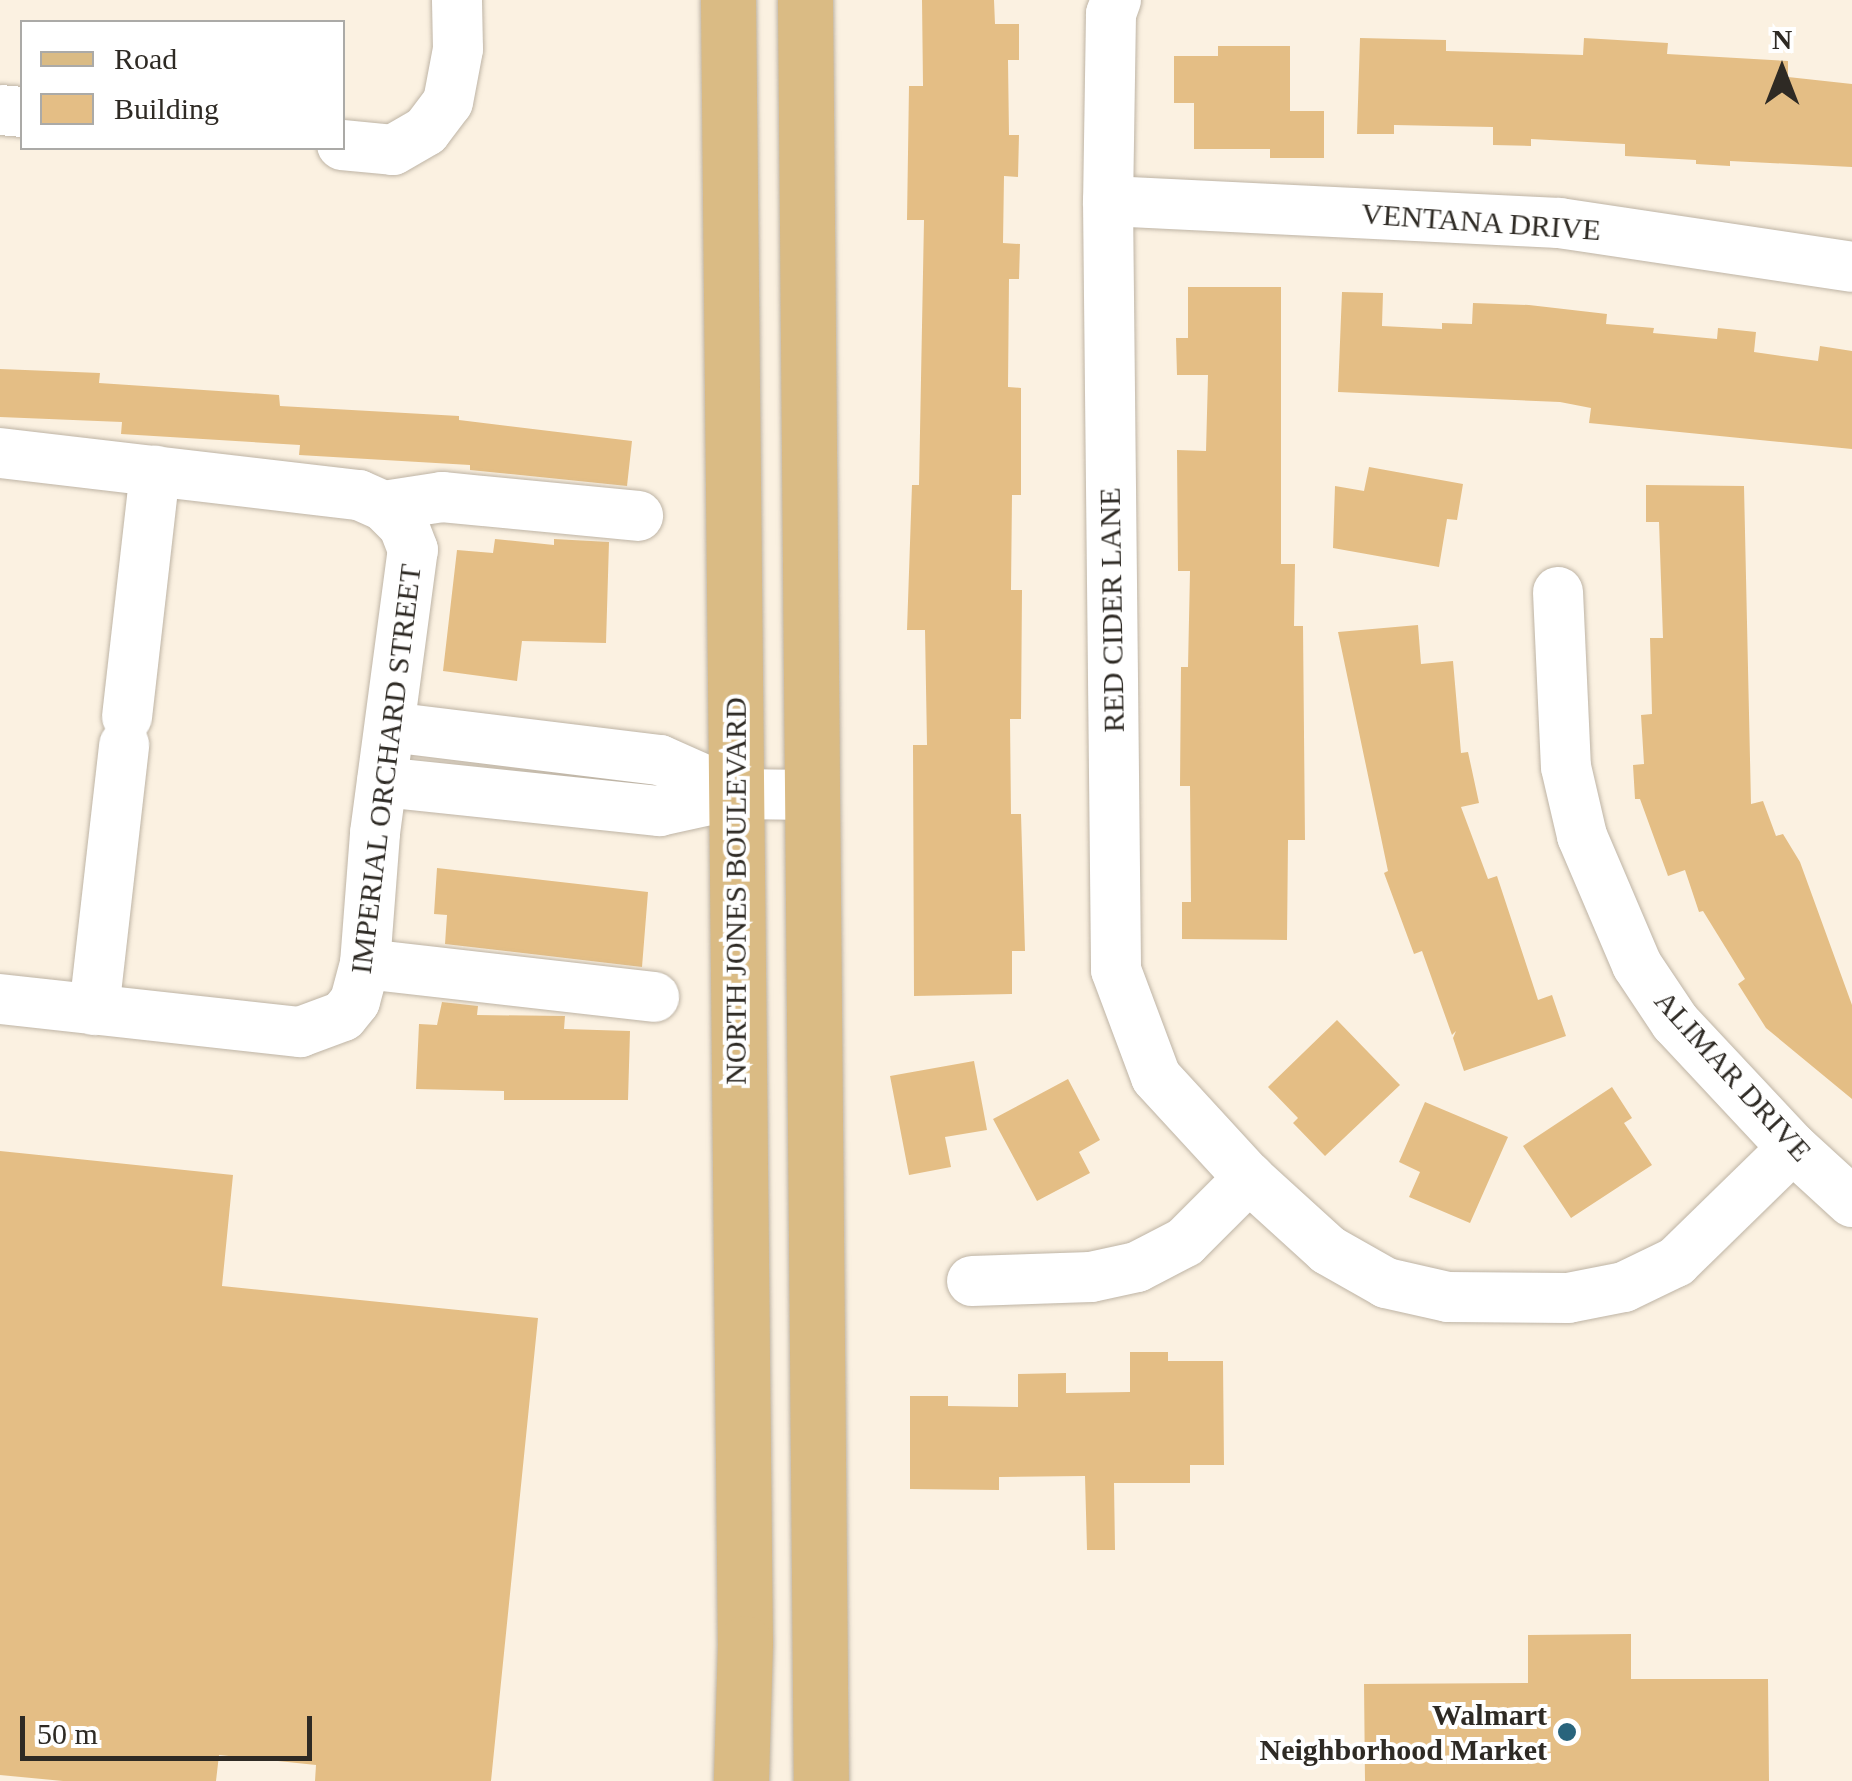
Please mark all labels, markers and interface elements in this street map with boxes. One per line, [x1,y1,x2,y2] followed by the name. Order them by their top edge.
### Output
[20,20,345,150] legend
[1732,20,1832,120] north arrow
[1772,24,1792,55] text: N
[114,42,177,75] text: Road
[114,92,219,125] text: Building
[1359,196,1603,248] street label: VENTANA DRIVE
[1092,487,1132,733] street label: RED CIDER LANE
[343,562,429,976] street label: IMPERIAL ORCHARD STREET
[718,697,754,1085] street label: NORTH JONES BOULEVARD
[1647,983,1819,1169] street label: ALIMAR DRIVE
[25,1696,318,1758] scale bar
[1260,1697,1547,1768] place label: Walmart Neighborhood Market
[37,1717,98,1750] text: 50 m
[1556,1721,1578,1743] marker: Walmart Neighborhood Market

